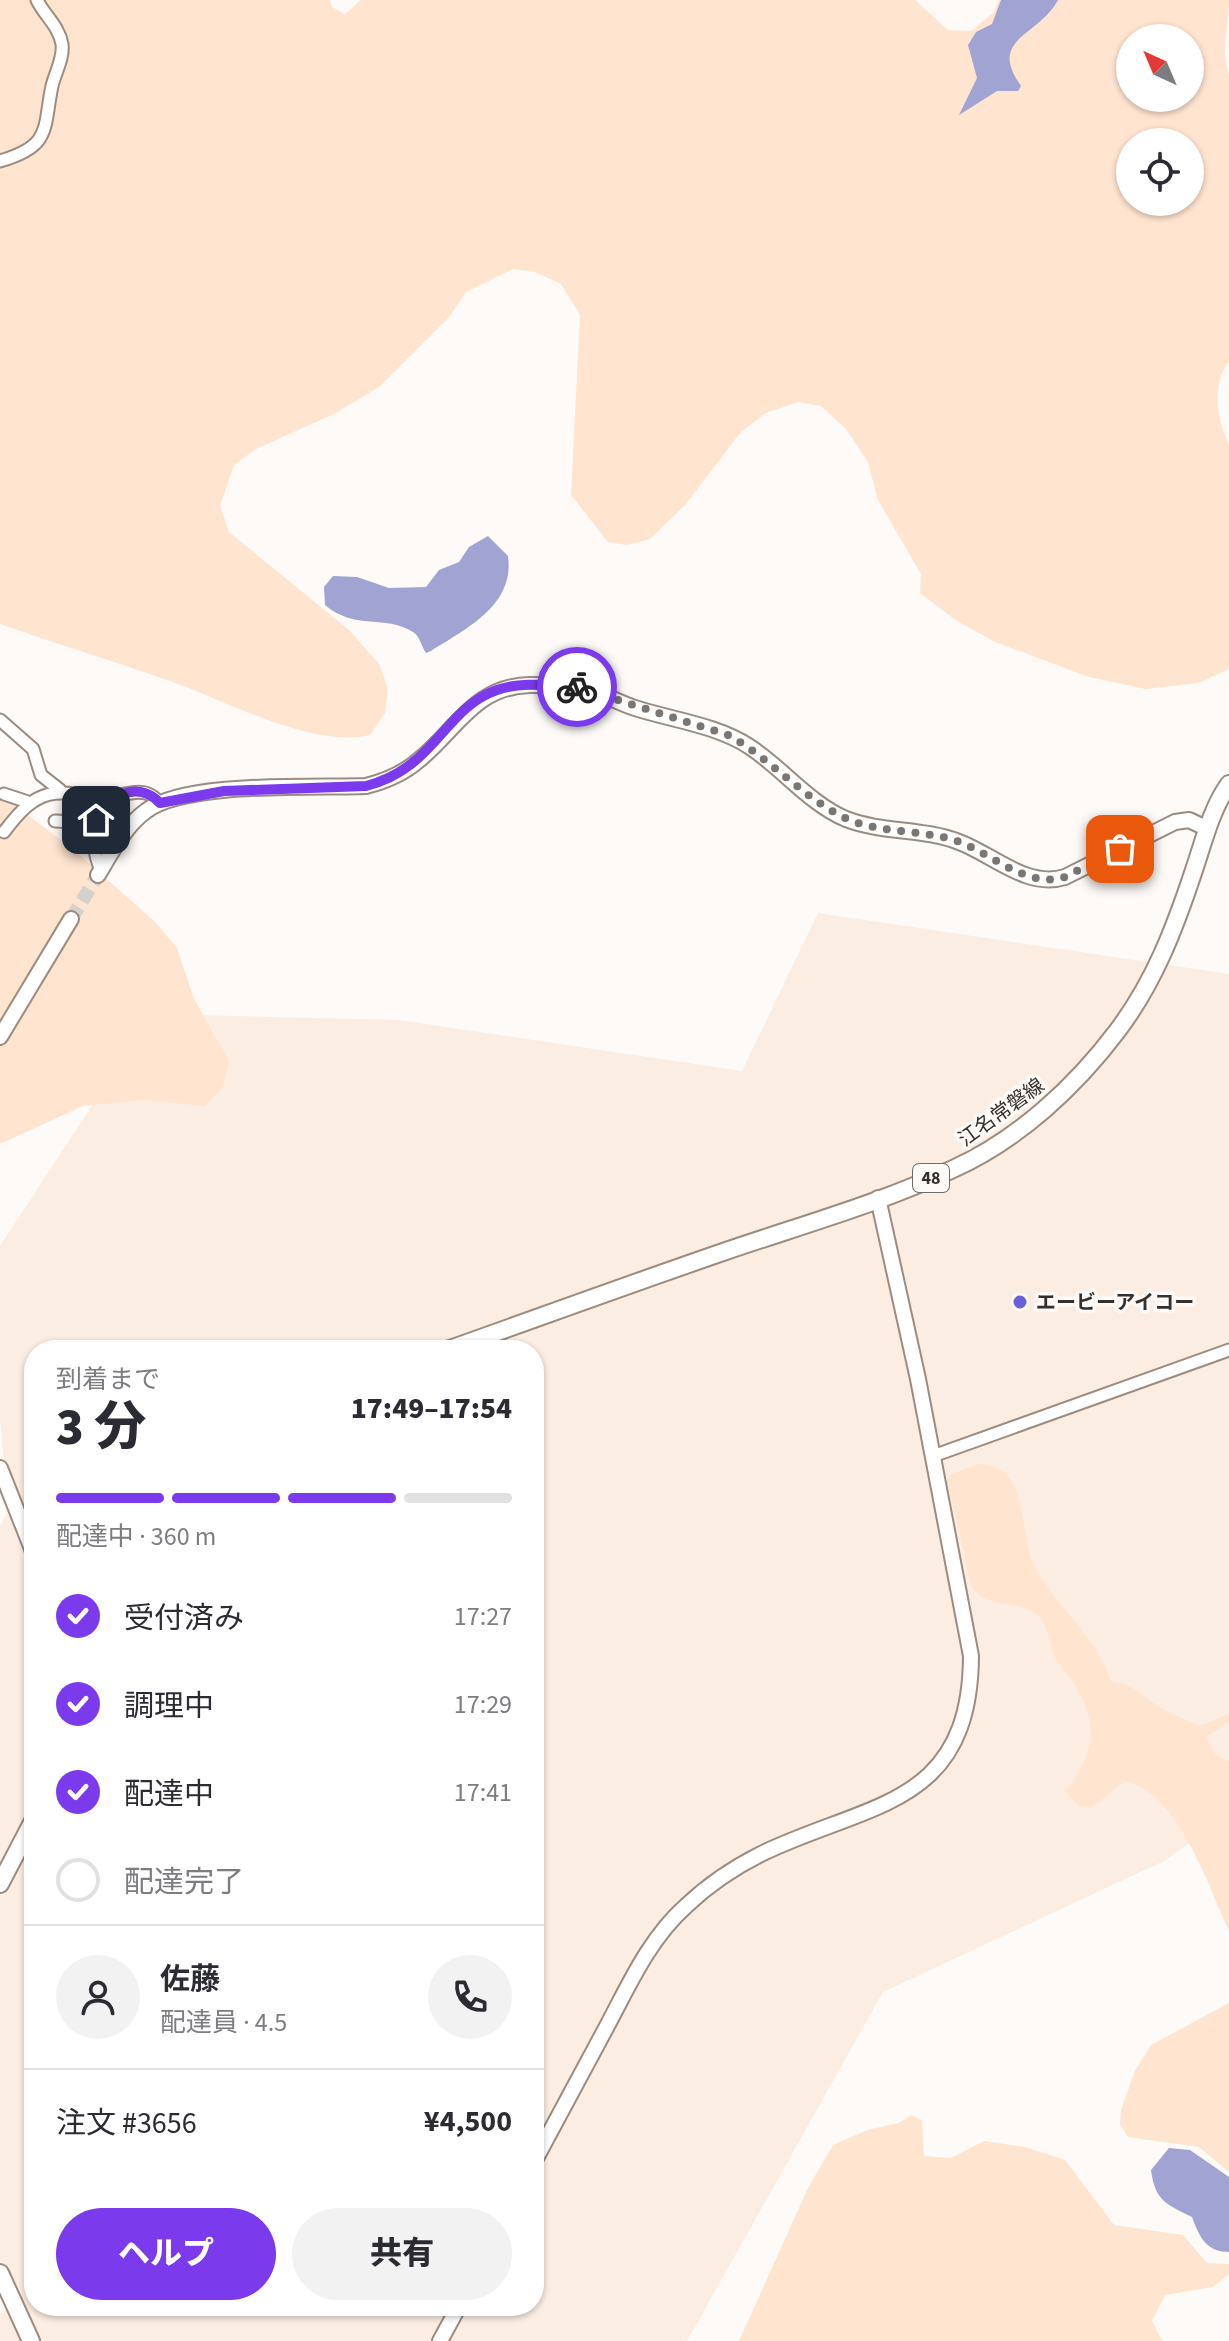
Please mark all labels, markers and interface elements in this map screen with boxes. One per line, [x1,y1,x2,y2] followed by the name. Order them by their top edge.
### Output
[1116,24,1204,112] north arrow
[1116,24,1204,216] map controls
[1116,128,1204,216] button: locate
[537,647,617,727] courier
[555,665,599,709] icon: bike
[62,786,130,854] pin
[74,798,118,842] icon: home
[1086,815,1154,883] pin
[1098,827,1142,871] icon: bag
[953,1072,1050,1154] street label: 江名常磐線
[913,1164,949,1192] road number: 48
[1036,1289,1194,1317] place label: エービーアイコー
[1011,1293,1029,1311] marker: エービーアイコー
[56,1361,160,1398] text: 到着まで
[351,1387,512,1430] text: 17:49–17:54
[56,1391,146,1465] text: 3 分
[56,1518,216,1555] text: 配達中 · 360 m
[56,1594,100,1638] icon: check
[124,1597,244,1640] text: 受付済み
[454,1598,512,1635] text: 17:27
[56,1682,100,1726] icon: check
[124,1685,214,1728] text: 調理中
[454,1686,512,1723] text: 17:29
[56,1770,100,1814] icon: check
[124,1773,214,1816] text: 配達中
[454,1774,512,1811] text: 17:41
[124,1861,244,1904] text: 配達完了
[56,1955,140,2039] button: person
[428,1955,512,2039] button: phone
[160,1958,220,2001] text: 佐藤
[160,2004,287,2041] text: 配達員 · 4.5
[424,2100,512,2143] text: ¥4,500
[56,2102,197,2145] text: 注文 #3656
[56,2208,276,2300] button: ヘルプ
[292,2208,512,2300] button: 共有

